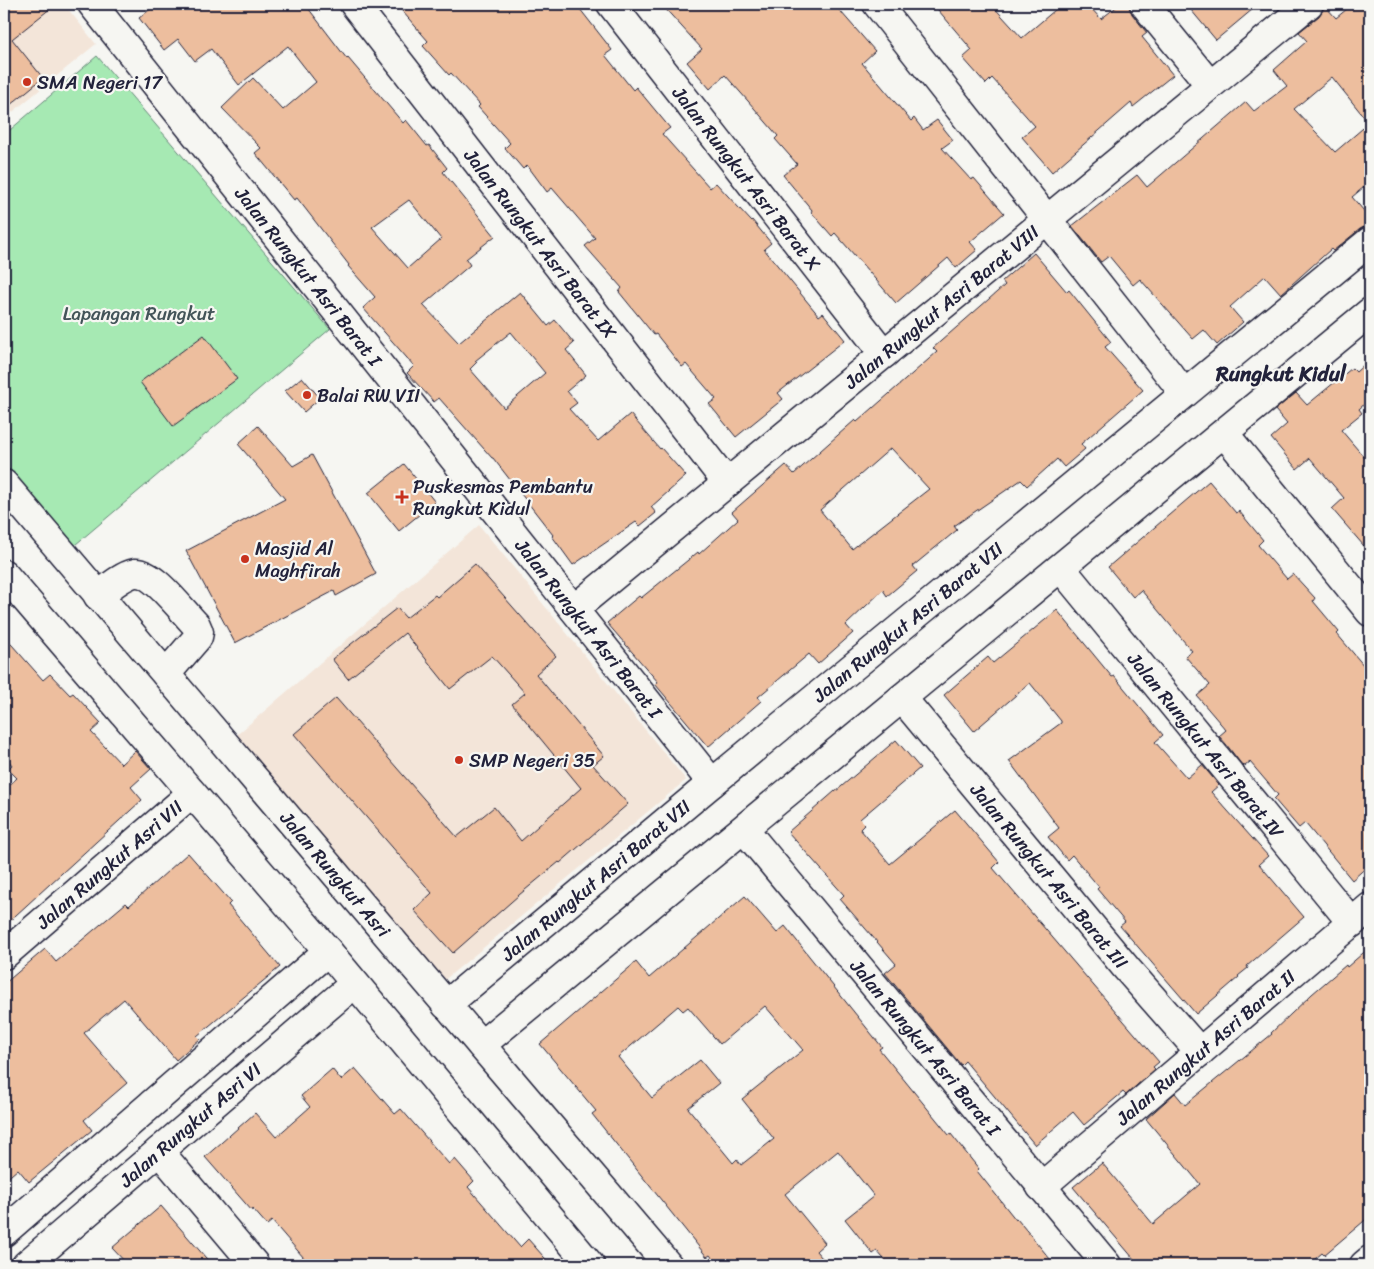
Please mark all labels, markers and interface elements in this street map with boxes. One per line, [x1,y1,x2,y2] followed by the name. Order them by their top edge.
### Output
[37,66,163,99] place label: SMA Negeri 17
[21,76,33,88] marker: SMA Negeri 17
[663,78,830,278] street label: Jalan Rungkut Asri Barat X
[455,140,626,347] street label: Jalan Rungkut Asri Barat IX
[226,178,392,375] street label: Jalan Rungkut Asri Barat I
[836,216,1047,398] street label: Jalan Rungkut Asri Barat VIII
[63,297,215,330] park label: Lapangan Rungkut
[1215,355,1347,393] district label: Rungkut Kidul
[317,379,420,412] place label: Balai RW VII
[301,389,313,401] marker: Balai RW VII
[413,470,593,525] place label: Puskesmas Pembantu Rungkut Kidul
[395,490,409,504] marker: Puskesmas Pembantu Rungkut Kidul
[506,530,672,727] street label: Jalan Rungkut Asri Barat I
[255,532,341,587] place label: Masjid Al Maghfirah
[804,533,1011,711] street label: Jalan Rungkut Asri Barat VII
[239,553,251,565] marker: Masjid Al Maghfirah
[1119,644,1293,846] street label: Jalan Rungkut Asri Barat IV
[469,744,596,777] place label: SMP Negeri 35
[453,754,465,766] marker: SMP Negeri 35
[962,774,1137,976] street label: Jalan Rungkut Asri Barat III
[28,791,190,938] street label: Jalan Rungkut Asri VII
[493,791,698,970] street label: Jalan Rungkut Asri Barat VII
[271,803,400,945] street label: Jalan Rungkut Asri
[841,951,1010,1144] street label: Jalan Rungkut Asri Barat I
[1107,960,1303,1134] street label: Jalan Rungkut Asri Barat II
[110,1053,269,1196] street label: Jalan Rungkut Asri VI

